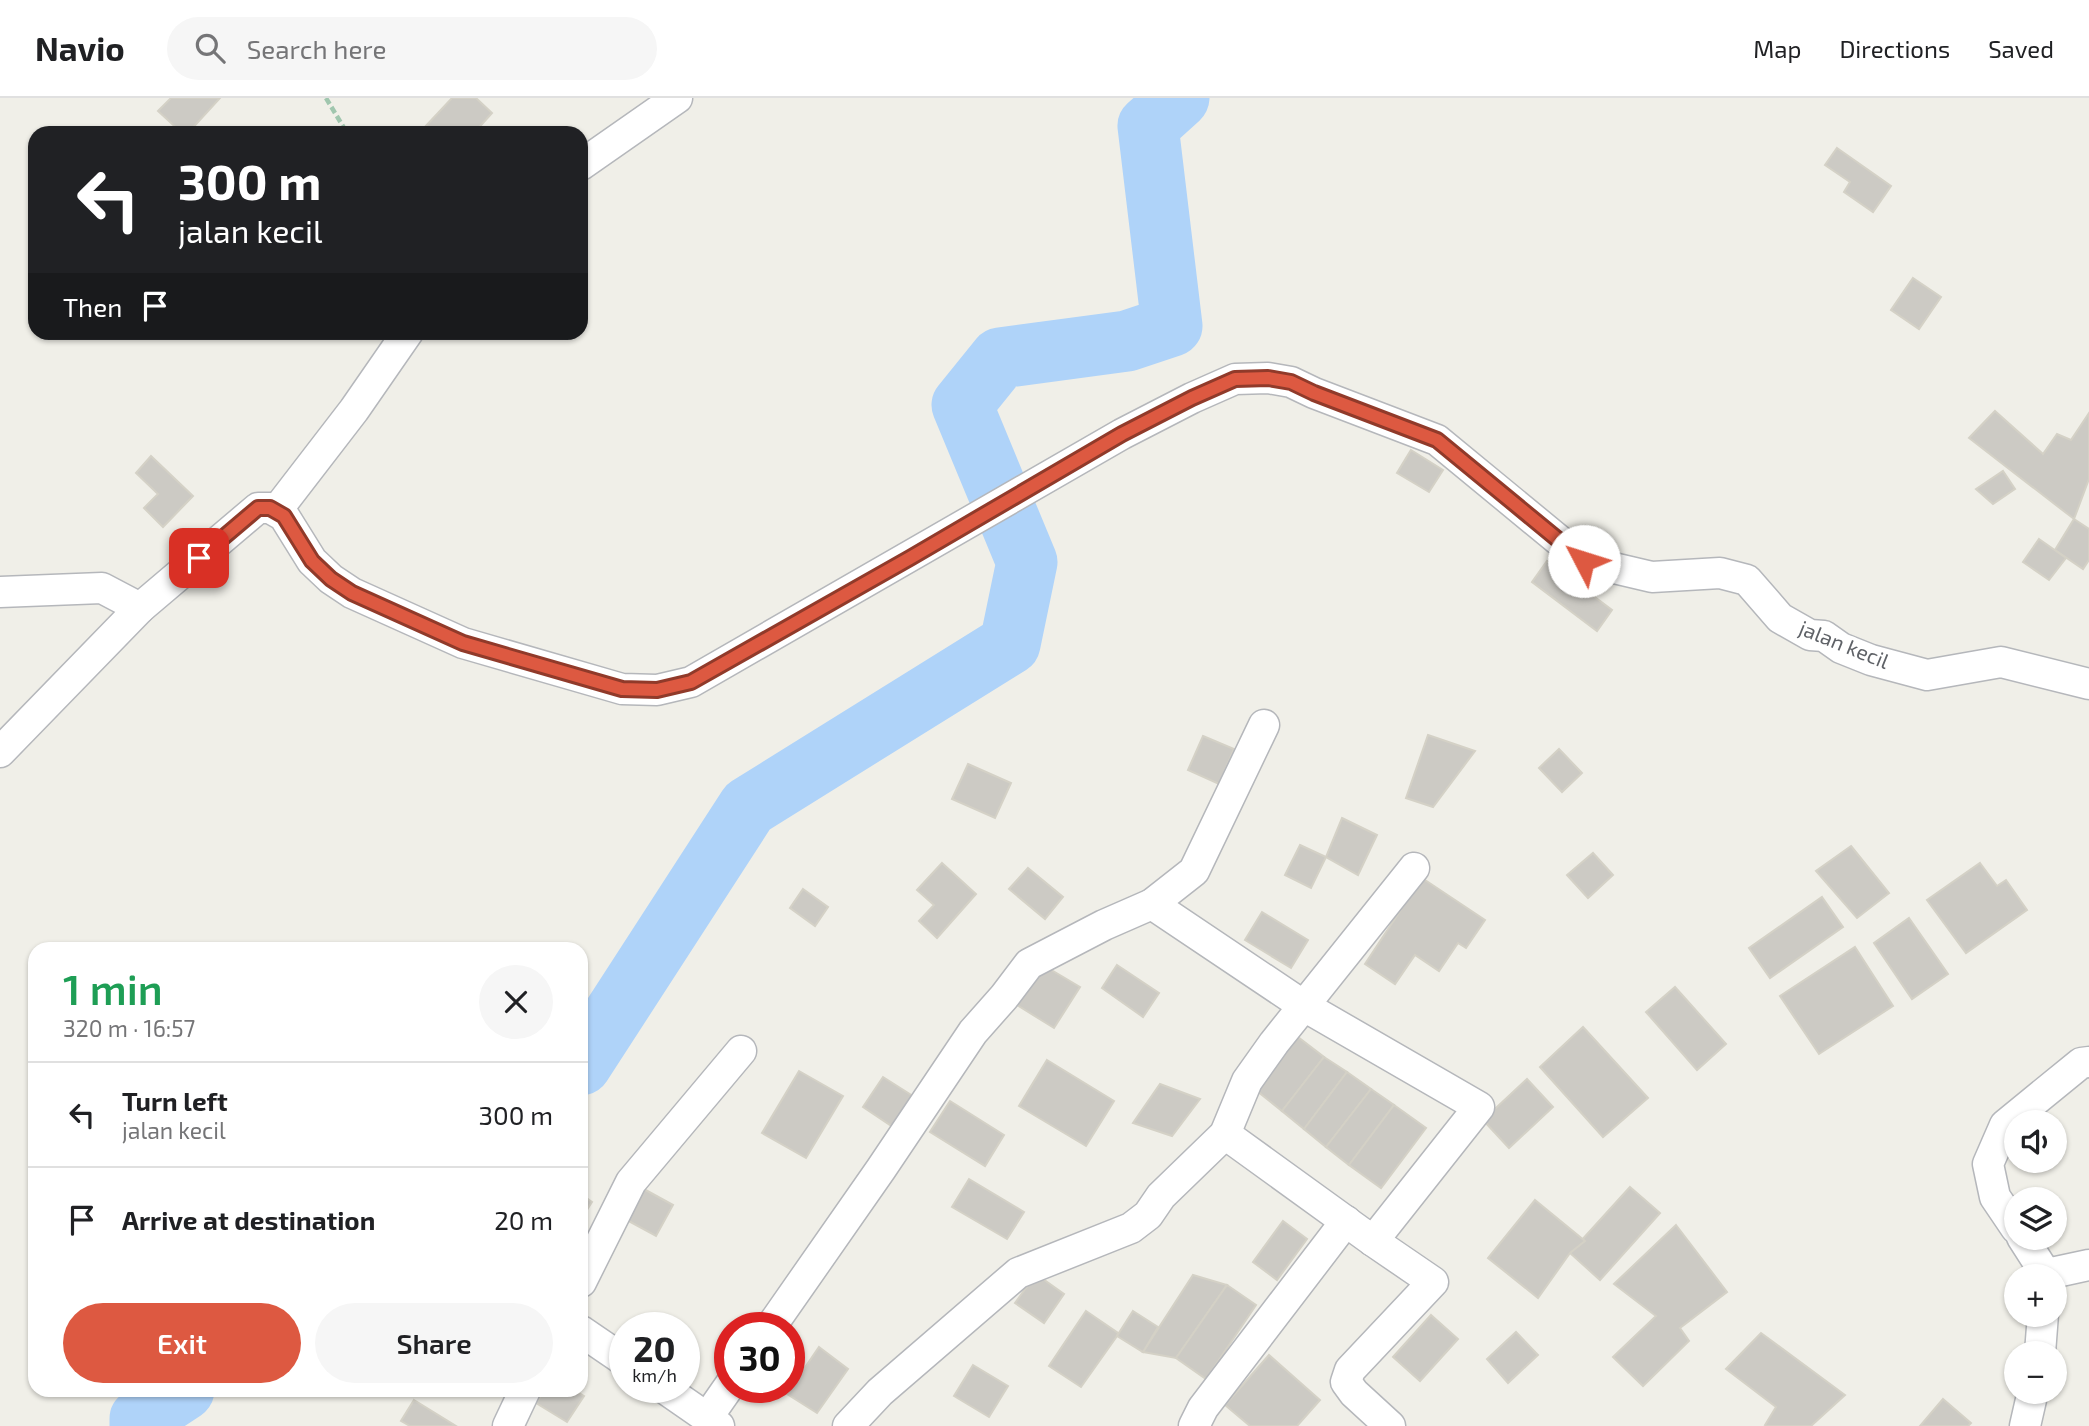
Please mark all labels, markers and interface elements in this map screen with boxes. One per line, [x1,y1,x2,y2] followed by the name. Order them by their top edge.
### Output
[167,17,657,80] search box
[35,28,125,68] text: Navio
[191,29,229,67] icon: search
[247,33,386,64] text: Search here
[1753,34,1801,63] text: Map
[1839,34,1950,63] text: Directions
[1988,34,2054,63] text: Saved
[178,151,321,210] text: 300 m
[63,154,154,245] icon: left
[178,211,322,249] text: jalan kecil
[136,287,174,325] icon: arrive
[63,291,122,322] text: Then
[1547,524,1621,598] position arrow
[169,528,229,588] pin
[180,539,218,577] icon: arrive
[1796,614,1894,674] street label: jalan kecil
[63,963,163,1013] text: 1 min
[479,965,553,1039] button: close
[63,1014,195,1042] text: 320 m · 16:57
[122,1085,228,1116] text: Turn left
[63,1096,101,1134] icon: left
[479,1099,553,1130] text: 300 m
[2004,1110,2067,1404] map controls
[2004,1110,2067,1173] button: sound
[122,1116,226,1144] text: jalan kecil
[2004,1187,2067,1250] button: layers
[63,1201,101,1239] icon: arrive
[122,1204,375,1235] text: Arrive at destination
[494,1204,553,1235] text: 20 m
[2004,1264,2067,1327] button: +
[63,1303,301,1383] button: Exit
[315,1303,553,1383] button: Share
[714,1312,805,1403] speed limit sign: 30
[633,1327,676,1369] text: 20
[2004,1341,2067,1404] button: −
[632,1364,677,1386] text: km/h

